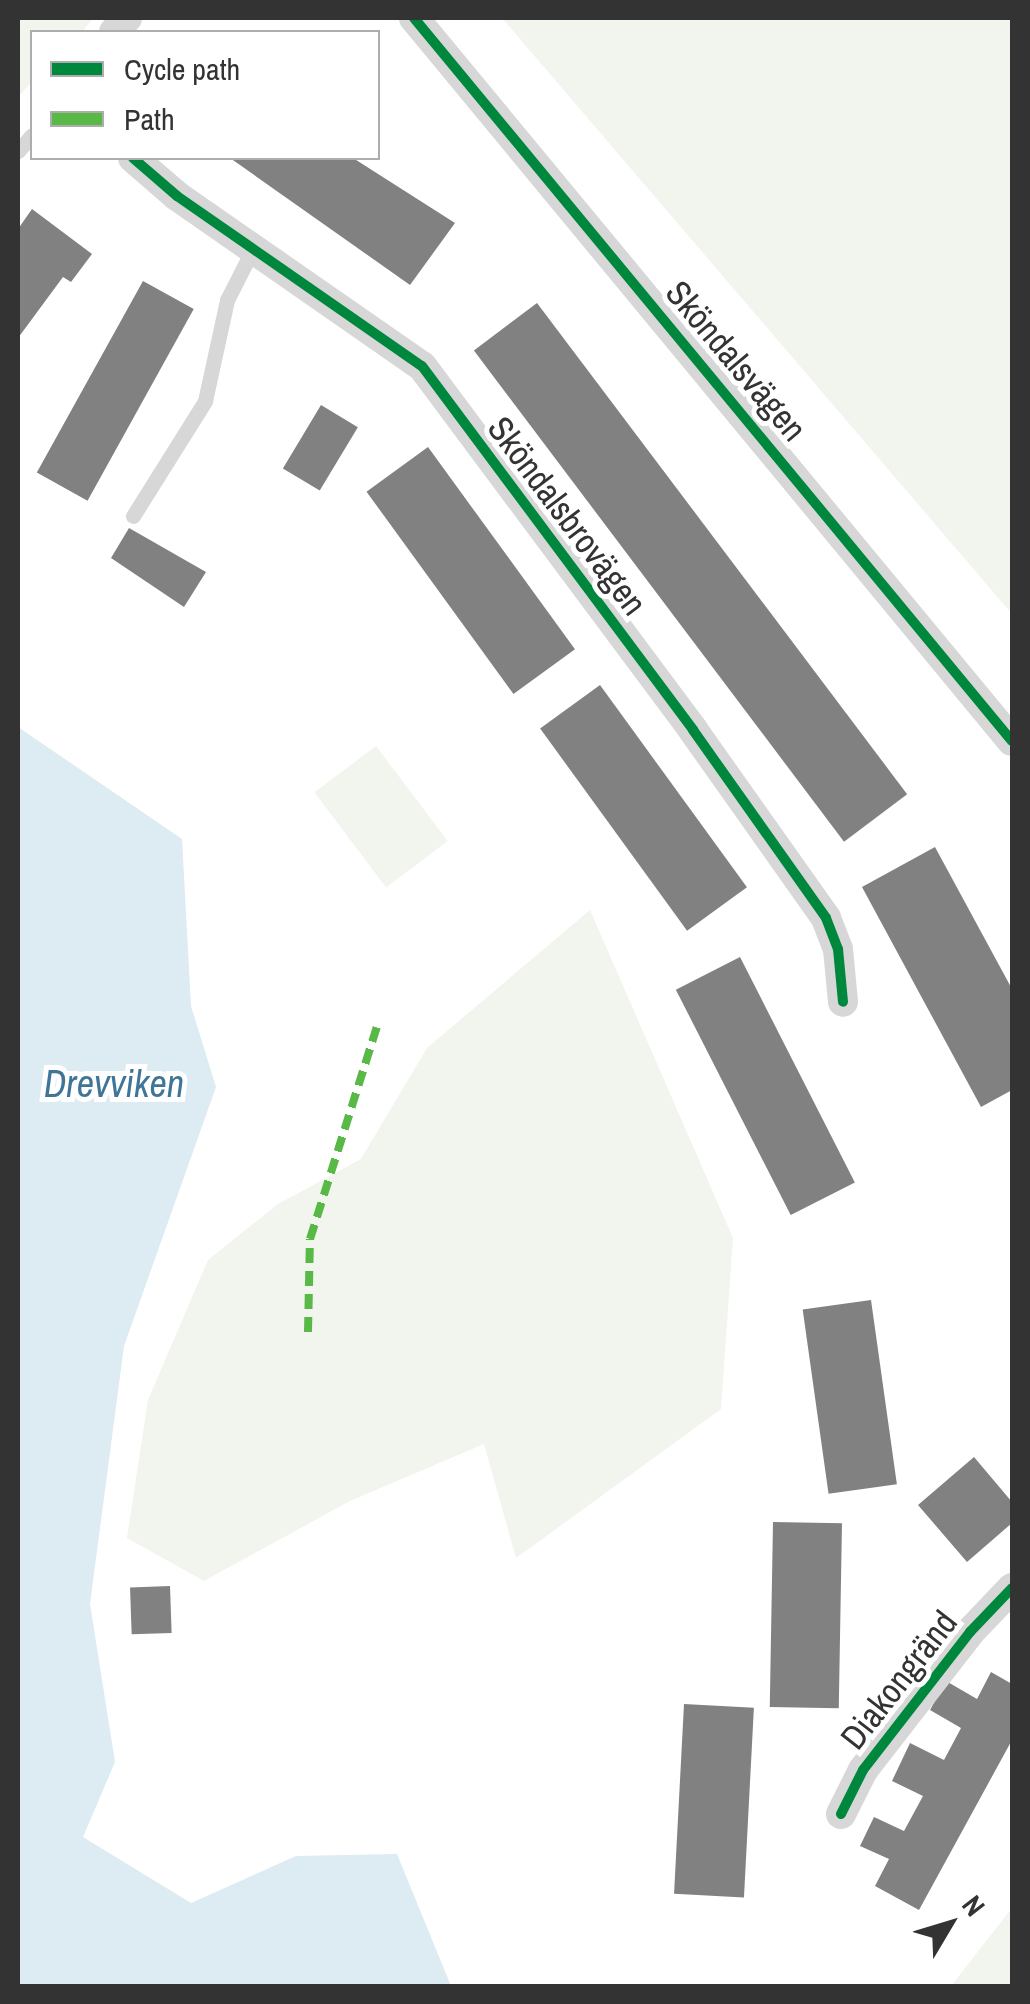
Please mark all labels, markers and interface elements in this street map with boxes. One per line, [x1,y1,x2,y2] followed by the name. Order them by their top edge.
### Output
[30,30,380,160] legend
[124,49,240,89] text: Cycle path
[124,99,175,139] text: Path
[657,272,815,450] street label: Sköndalsvägen
[479,408,655,624] street label: Sköndalsbrovägen
[44,1061,184,1107] water label: Drevviken
[832,1602,966,1758] street label: Diakongränd
[900,1874,1000,1974] north arrow
[954,1887,994,1924] text: N

